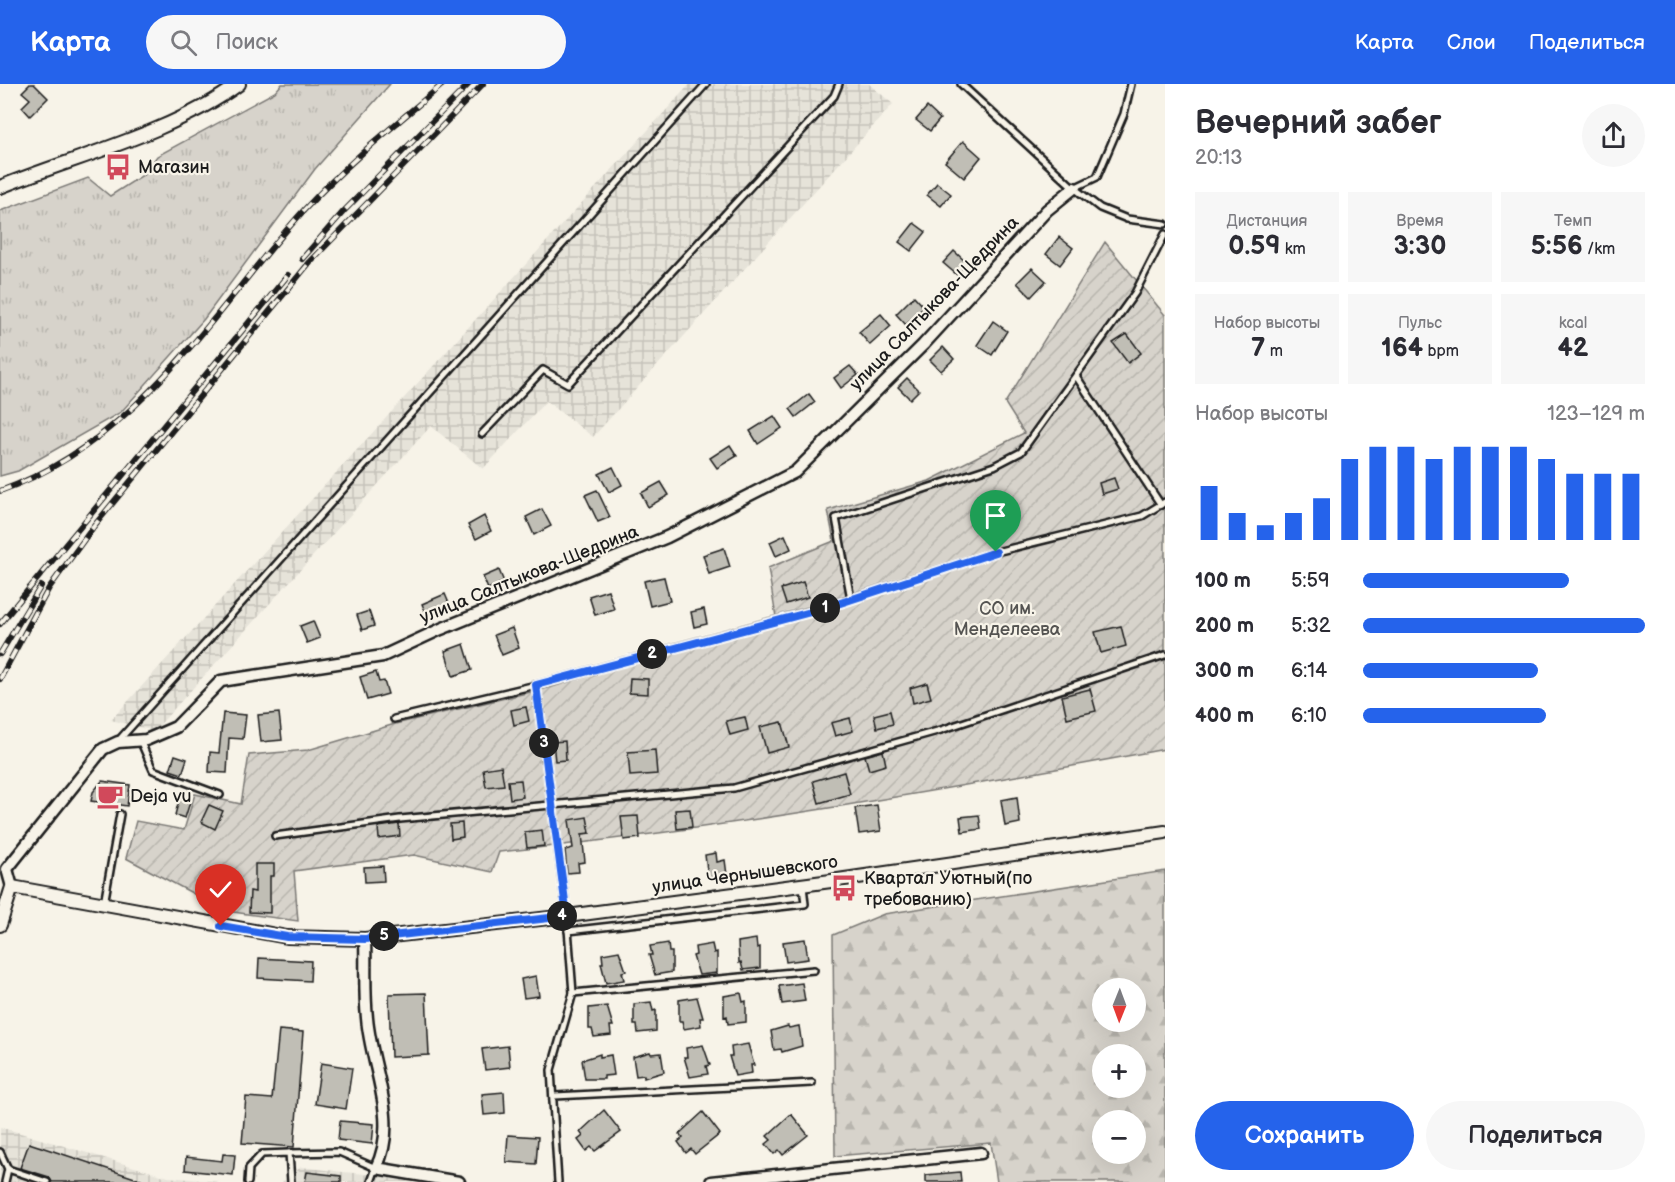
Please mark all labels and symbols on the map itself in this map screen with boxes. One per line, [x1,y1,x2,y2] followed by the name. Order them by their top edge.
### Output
[103,152,133,182] bus stop icon: Магазин
[138,157,210,178] place label: Магазин
[846,212,1023,395] street label: улица Салтыкова-Щедрина
[970,490,1021,552] pin
[417,521,642,628] street label: улица Салтыкова-Щедрина
[810,593,840,623] pin: 1
[954,598,1061,640] park label: СО им. Менделеева
[637,639,667,669] pin: 2
[529,728,559,758] pin: 3
[95,781,125,811] cafe icon: Deja vu
[130,786,192,807] place label: Deja vu
[651,851,839,898] street label: улица Чернышевского
[195,864,246,926] pin
[864,868,1032,910] place label: Квартал Уютный(по требованию)
[829,873,859,903] bus stop icon: Квартал Уютный(по требованию)
[547,901,577,931] pin: 4
[369,921,399,951] pin: 5
[1092,978,1146,1032] north arrow

